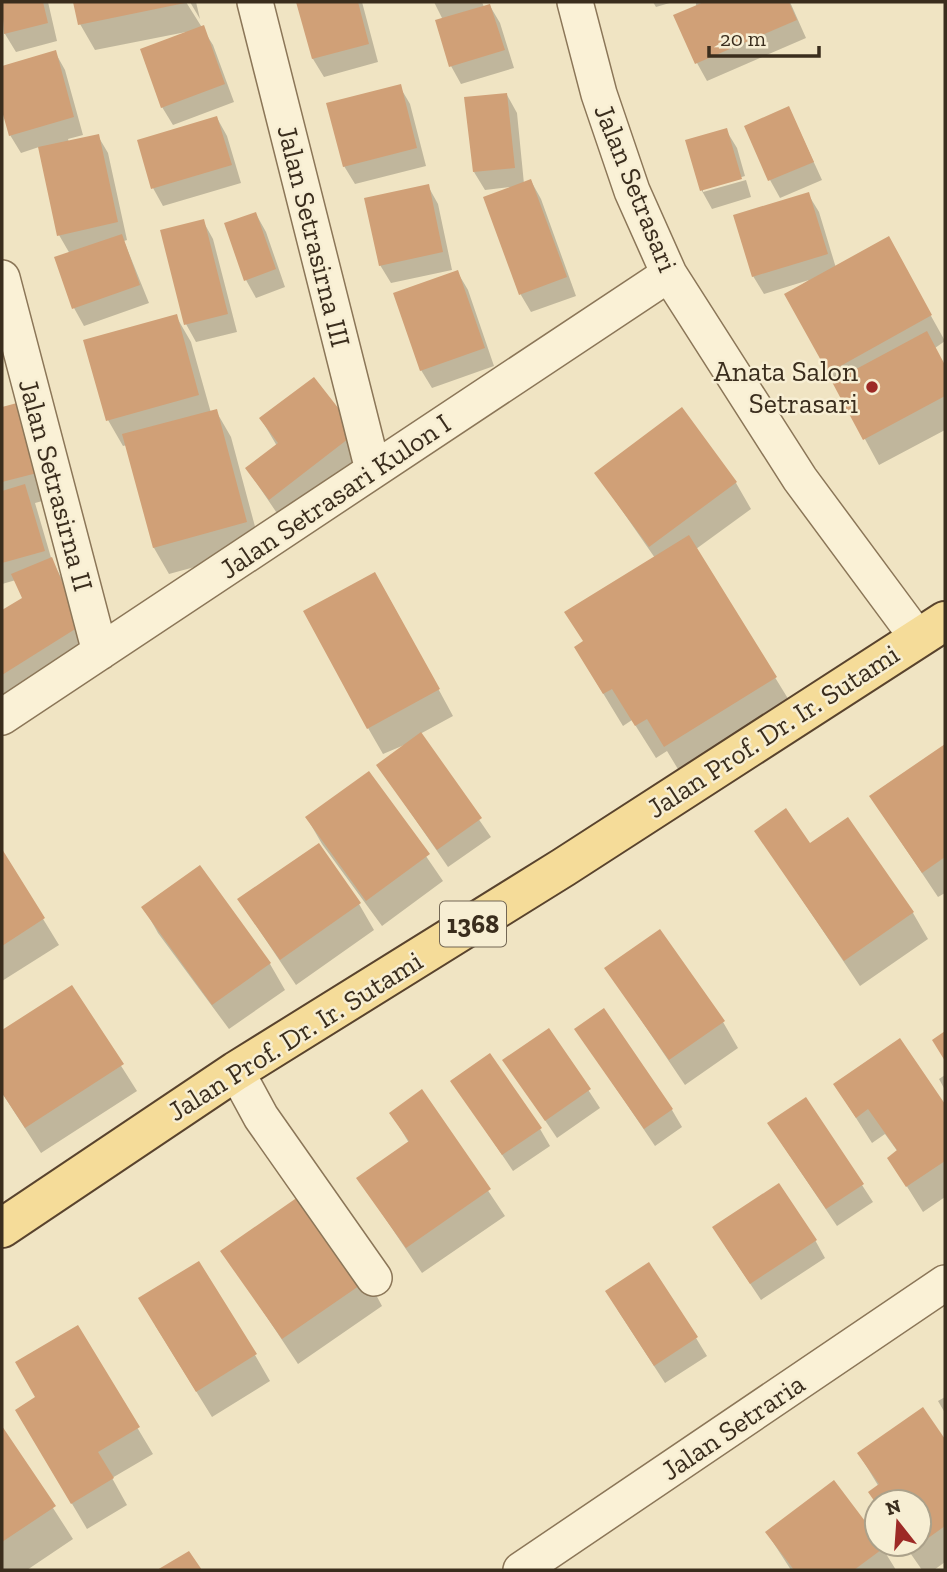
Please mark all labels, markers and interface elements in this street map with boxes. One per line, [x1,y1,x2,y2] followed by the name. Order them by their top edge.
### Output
[709,14,819,58] scale bar
[720,26,766,51] text: 20 m
[587,99,685,277] street label: Jalan Setrasari
[270,122,358,350] street label: Jalan Setrasirna III
[714,355,858,420] place label: Anata Salon Setrasari
[12,375,100,595] street label: Jalan Setrasirna II
[864,379,880,395] marker: Anata Salon Setrasari
[213,407,457,585] street label: Jalan Setrasari Kulon I
[641,637,905,825] street label: Jalan Prof. Dr. Ir. Sutami
[440,902,506,946] road number: 1368
[162,944,428,1128] street label: Jalan Prof. Dr. Ir. Sutami
[655,1367,811,1487] street label: Jalan Setraria
[863,1488,933,1558] north arrow
[883,1494,903,1520] text: N

